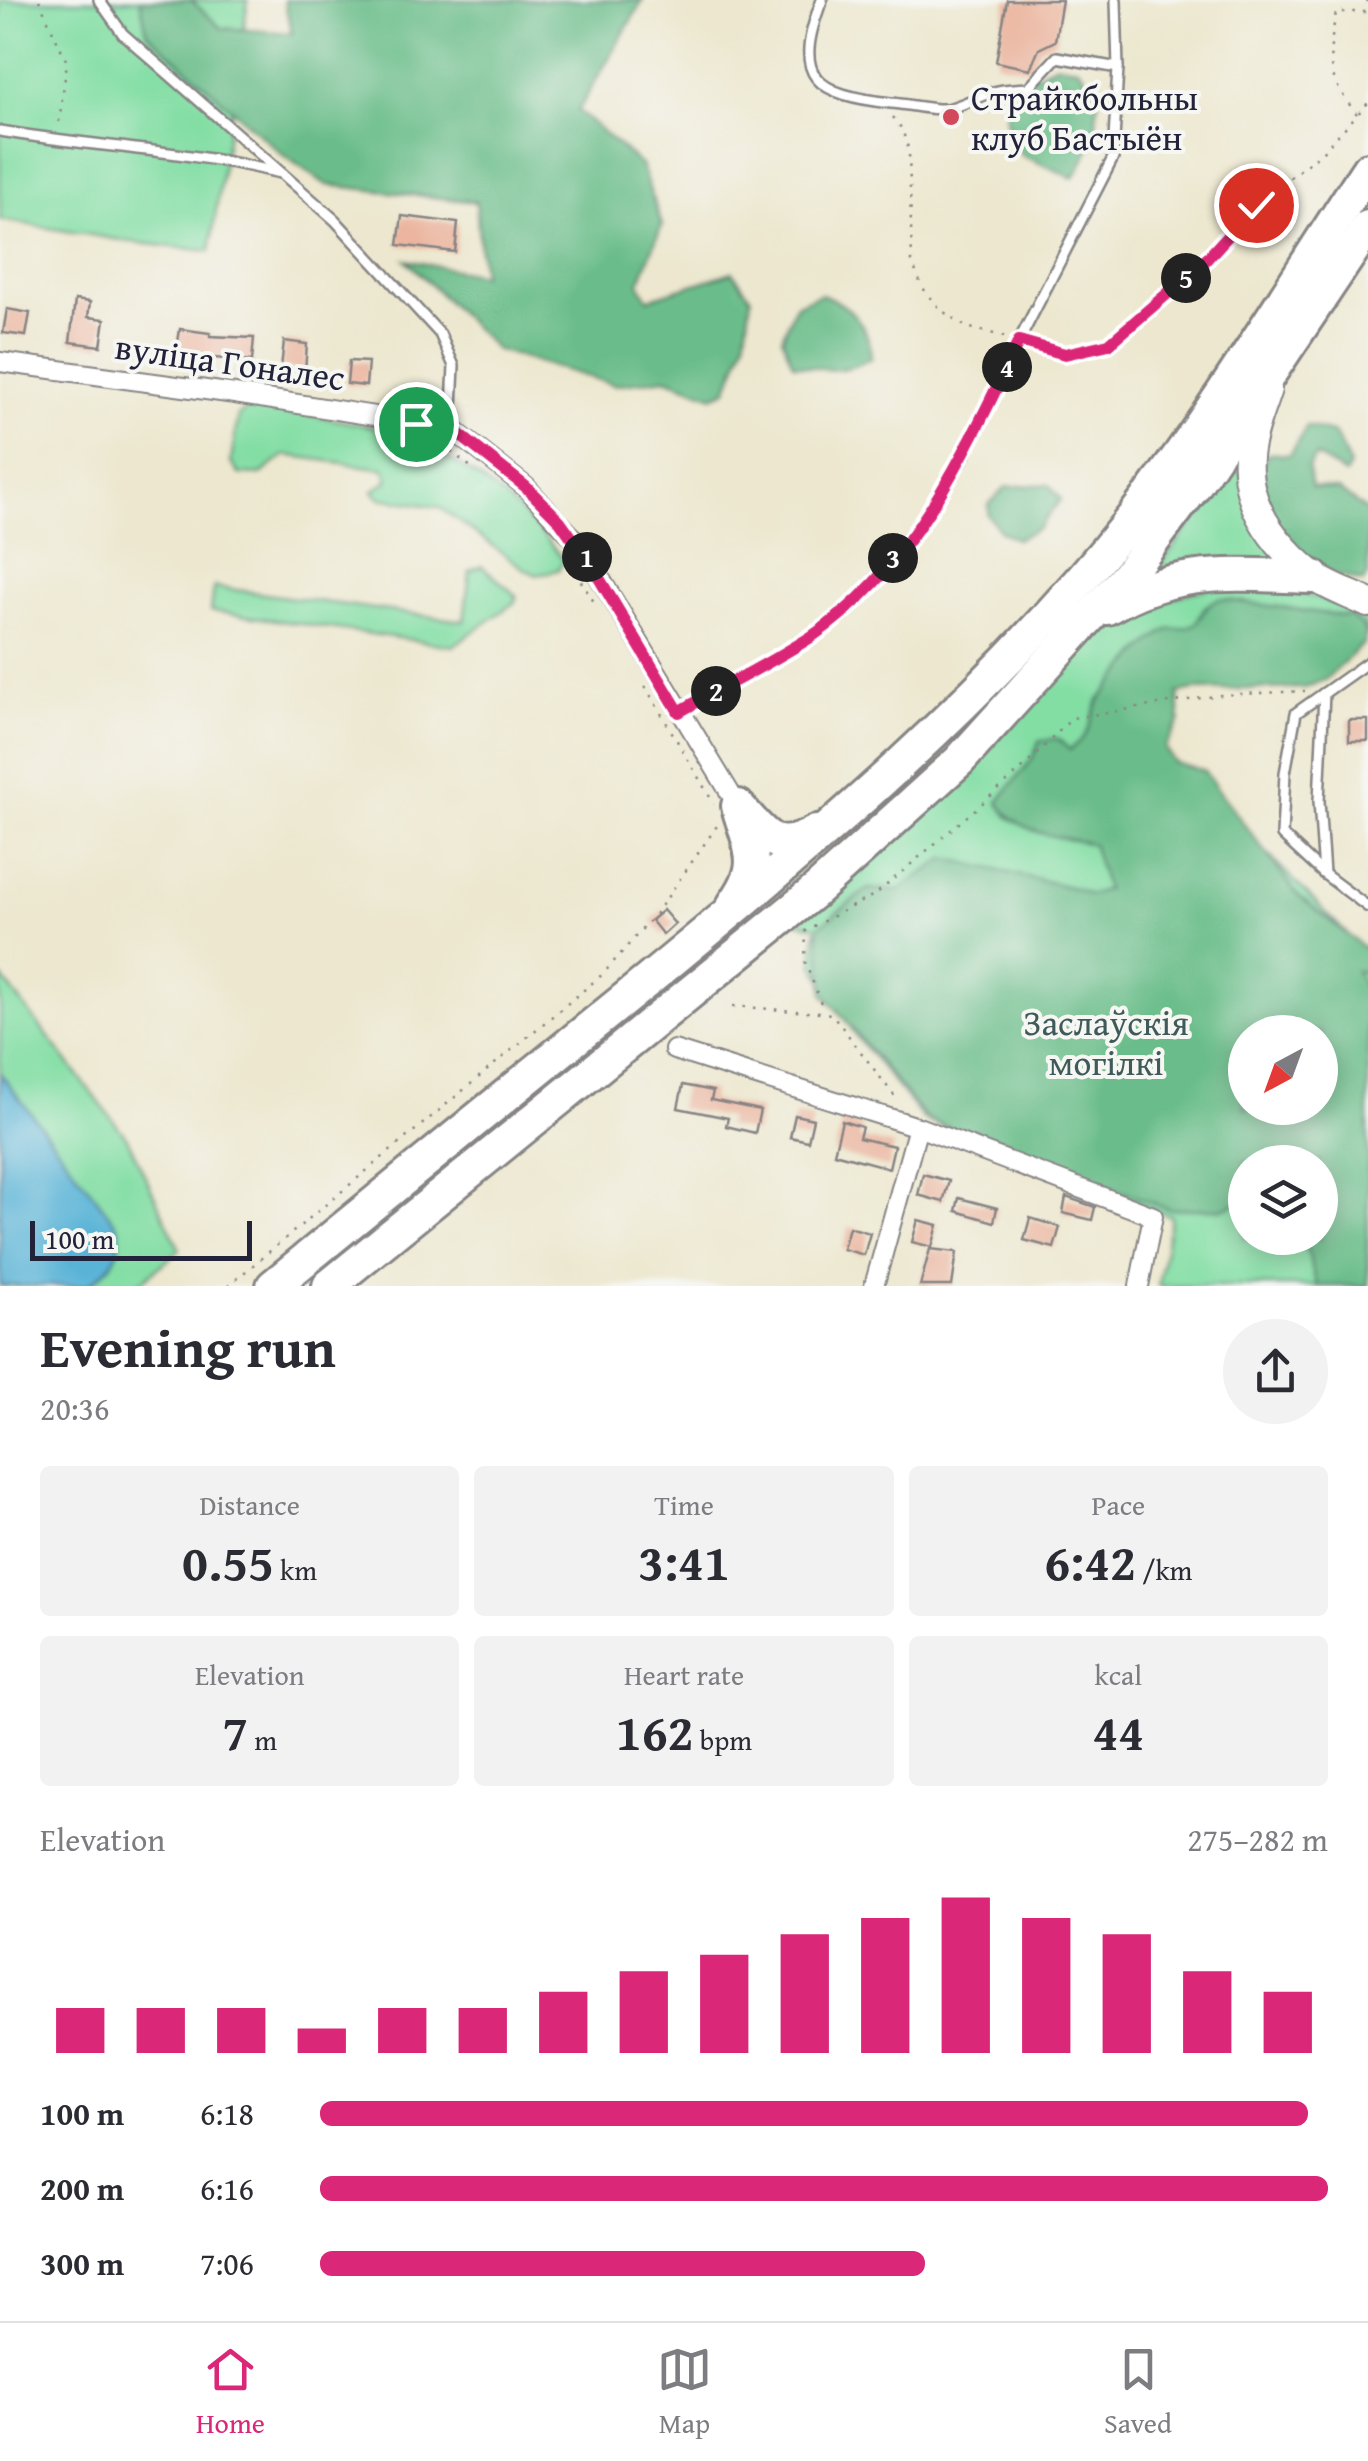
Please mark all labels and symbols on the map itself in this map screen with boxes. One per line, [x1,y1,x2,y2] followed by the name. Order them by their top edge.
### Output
[971,72,1198,163] place label: Страйкбольны клуб Бастыён
[940,106,962,128] marker: Страйкбольны клуб Бастыён
[1214,163,1299,248] pin
[1161,253,1211,303] pin: 5
[112,321,348,403] street label: вуліца Гоналес
[982,342,1032,392] pin: 4
[374,382,459,467] pin
[562,532,612,582] pin: 1
[868,533,918,583] pin: 3
[691,666,741,716] pin: 2
[1023,997,1189,1088] park label: Заслаўскія могілкі
[1228,1015,1338,1125] north arrow
[30,1216,252,1260] scale bar

